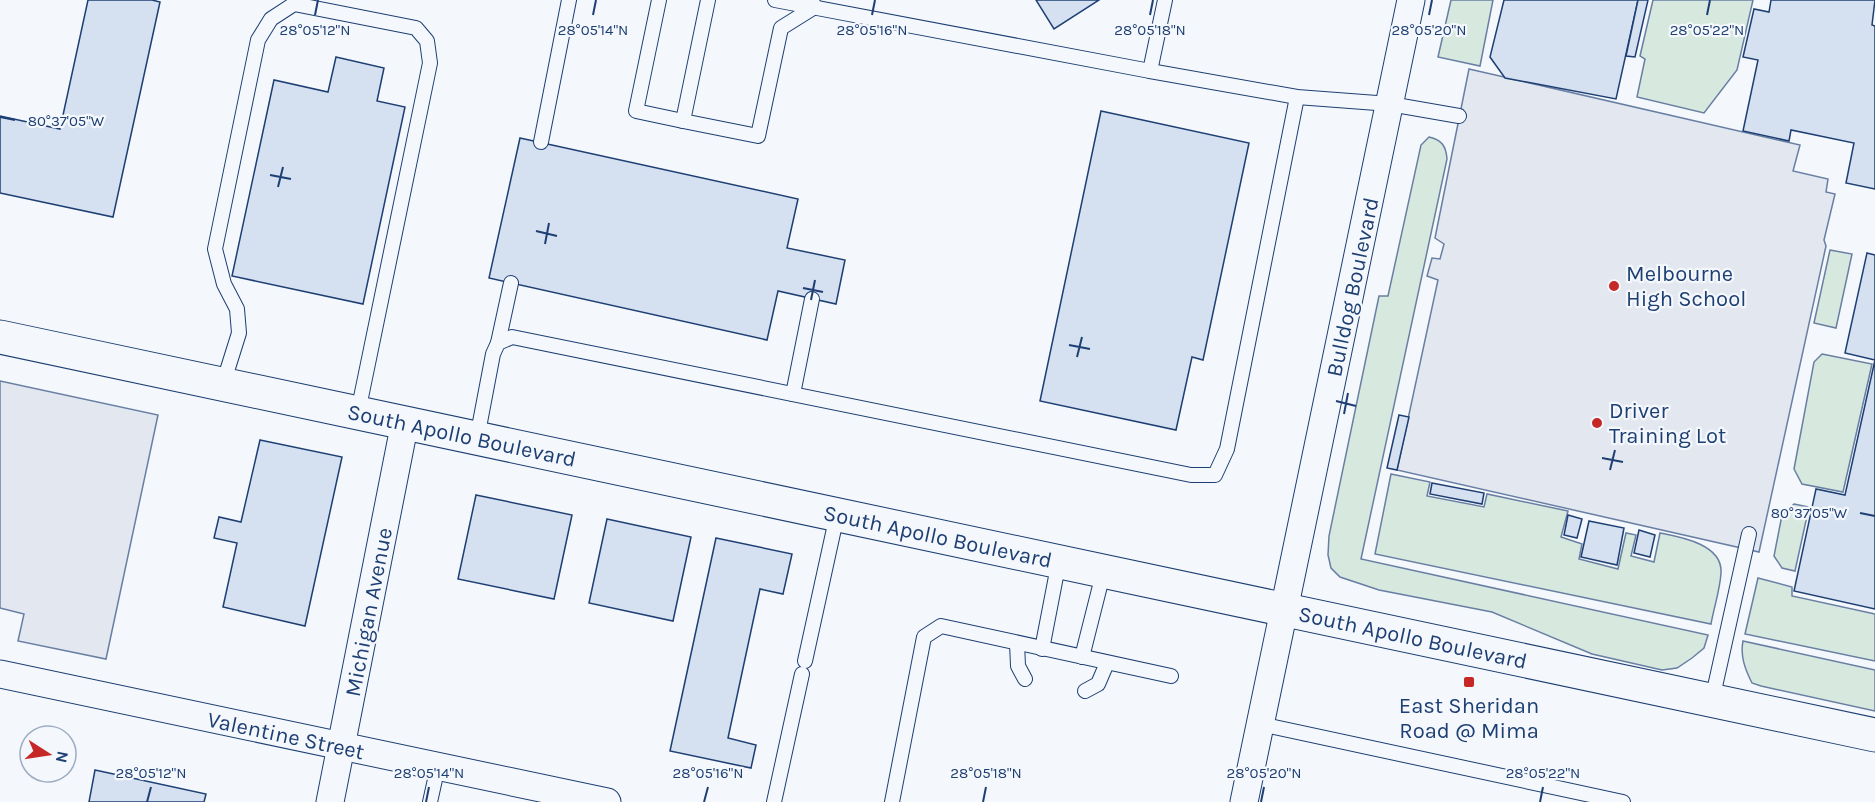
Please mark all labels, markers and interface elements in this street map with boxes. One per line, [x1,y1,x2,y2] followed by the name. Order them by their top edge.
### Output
[280,21,350,39] text: 28°05'12"N
[558,21,628,39] text: 28°05'14"N
[837,21,907,39] text: 28°05'16"N
[1114,21,1186,39] text: 28°05'18"N
[1392,21,1466,39] text: 28°05'20"N
[1670,21,1744,39] text: 28°05'22"N
[28,112,105,130] text: 80°37'05"W
[1321,195,1385,379] street label: Bulldog Boulevard
[1626,261,1746,312] place label: Melbourne High School
[1607,279,1621,293] marker: Melbourne High School
[1609,398,1726,449] place label: Driver Training Lot
[345,399,579,473] street label: South Apollo Boulevard
[1590,416,1604,430] marker: Driver Training Lot
[821,500,1055,574] street label: South Apollo Boulevard
[1771,504,1848,522] text: 80°37'05"W
[340,525,398,699] street label: Michigan Avenue
[1296,601,1530,675] street label: South Apollo Boulevard
[1462,675,1476,689] marker: East Sheridan Road @ Mima
[1399,693,1539,744] place label: East Sheridan Road @ Mima
[205,707,367,765] street label: Valentine Street
[18,724,78,784] north arrow
[52,749,73,765] text: N
[116,764,186,782] text: 28°05'12"N
[394,764,464,782] text: 28°05'14"N
[673,764,743,782] text: 28°05'16"N
[950,764,1022,782] text: 28°05'18"N
[1227,764,1301,782] text: 28°05'20"N
[1506,764,1580,782] text: 28°05'22"N

